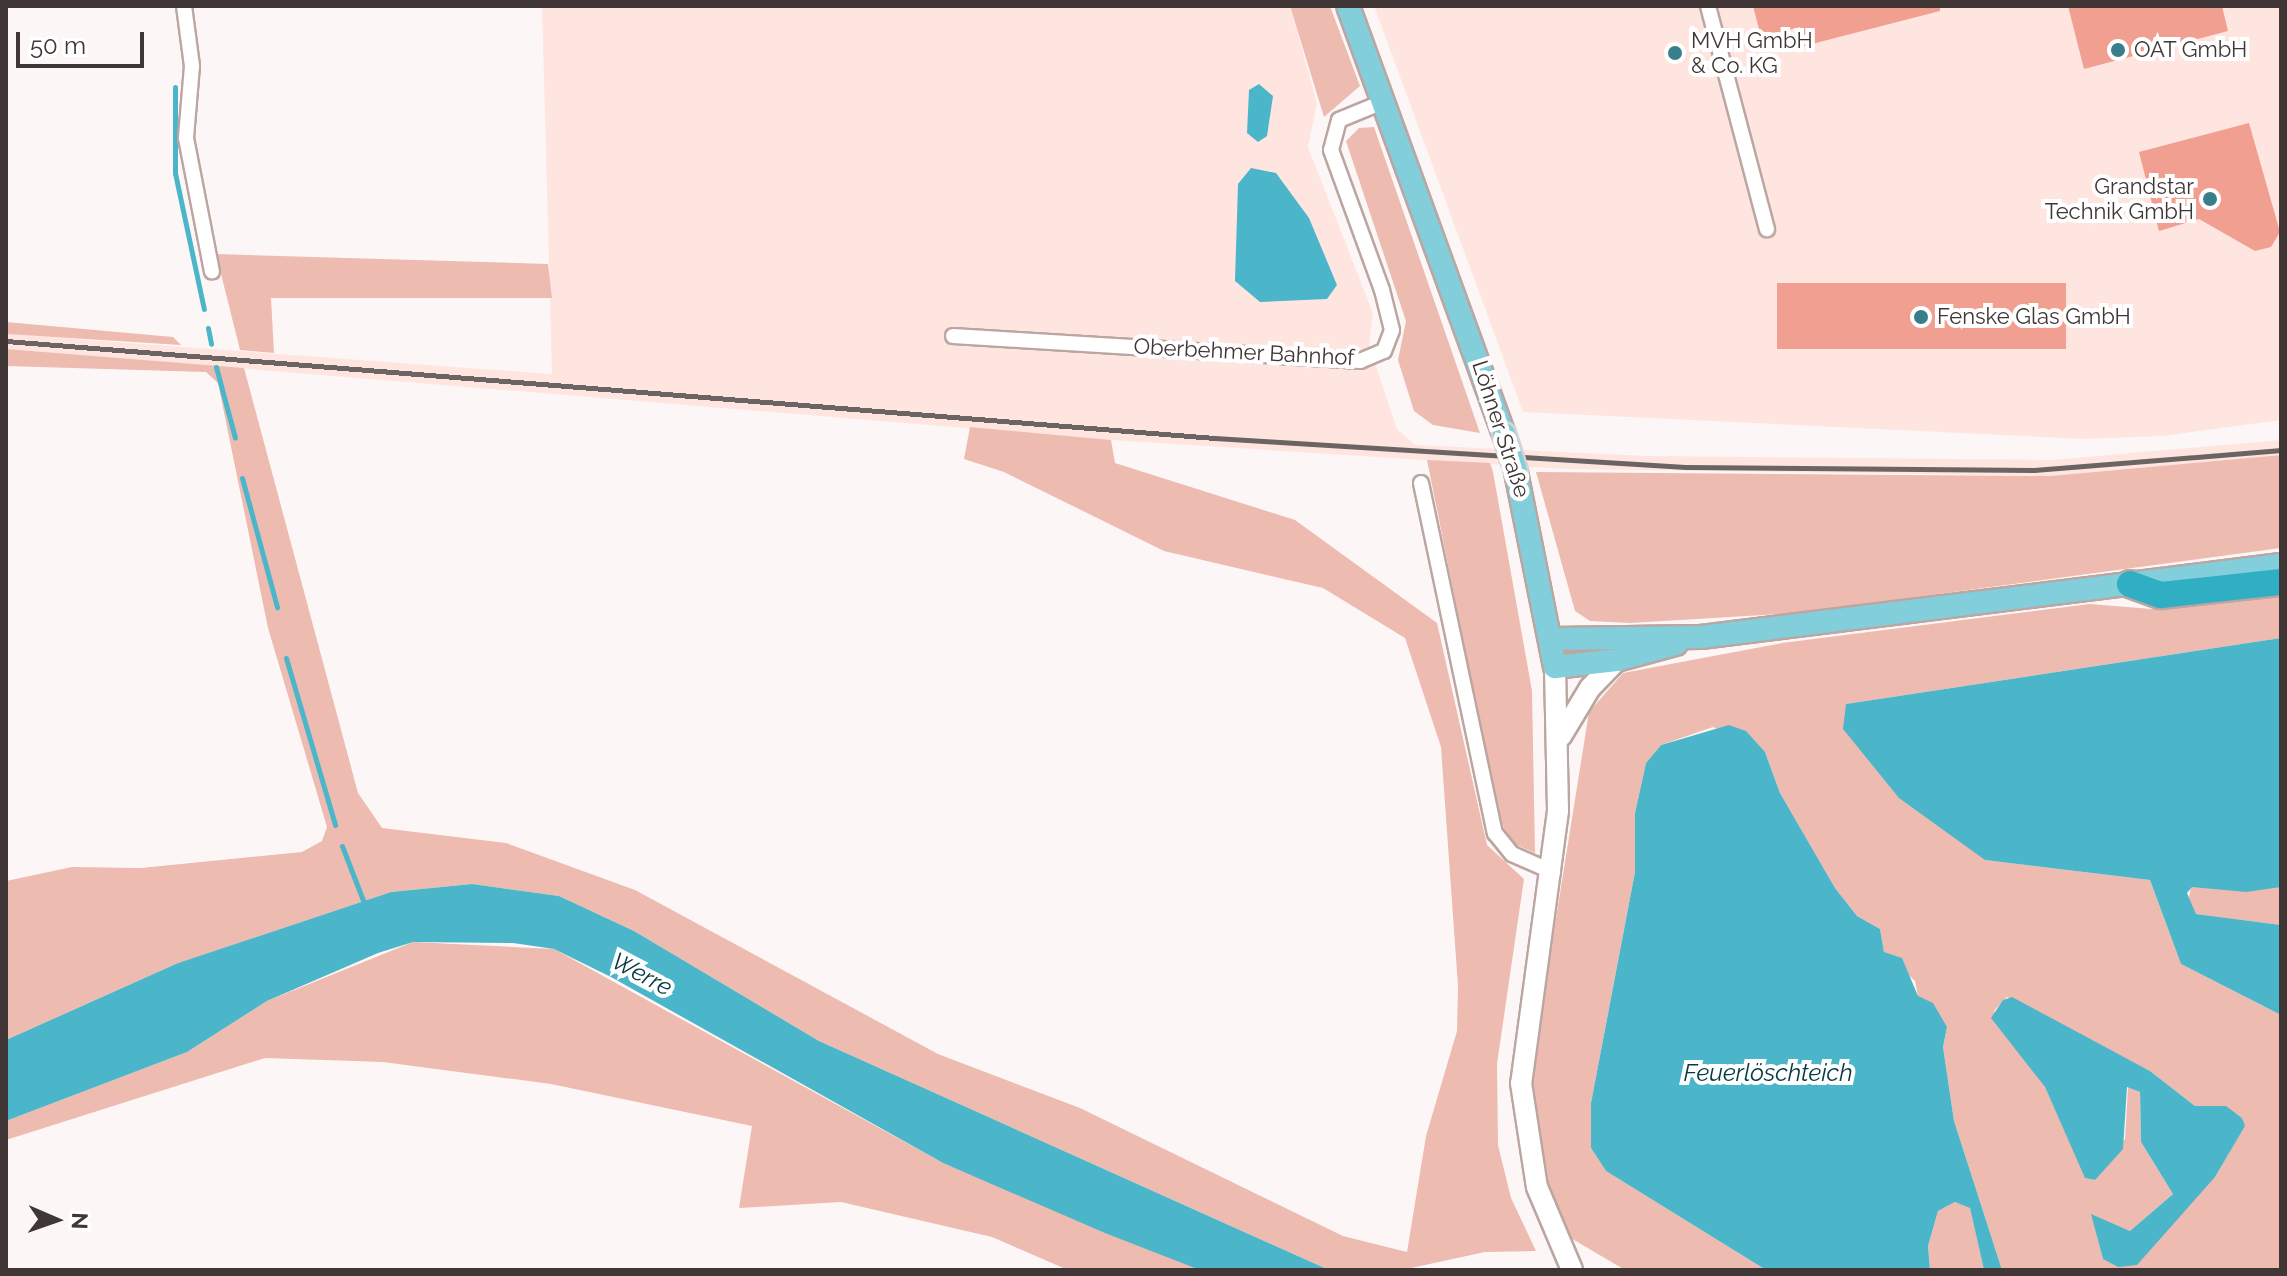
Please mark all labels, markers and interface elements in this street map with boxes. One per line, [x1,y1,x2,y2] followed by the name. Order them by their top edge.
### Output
[20,16,148,66] scale bar
[1691,27,1813,78] place label: MVH GmbH & Co. KG
[30,31,86,60] text: 50 m
[2134,37,2248,63] place label: OAT GmbH
[2109,41,2127,59] marker: OAT GmbH
[1666,44,1684,62] marker: MVH GmbH & Co. KG
[2045,173,2194,224] place label: Grandstar Technik GmbH
[2201,190,2219,208] marker: Grandstar Technik GmbH
[1937,304,2131,330] place label: Fenske Glas GmbH
[1912,308,1930,326] marker: Fenske Glas GmbH
[1133,333,1355,371] street label: Oberbehmer Bahnhof
[1466,357,1536,501] street label: Löhner Straße
[607,946,677,1002] water label: Werre
[1683,1059,1853,1087] water label: Feuerlöschteich
[16,1180,96,1260] north arrow
[67,1212,93,1230] text: N

